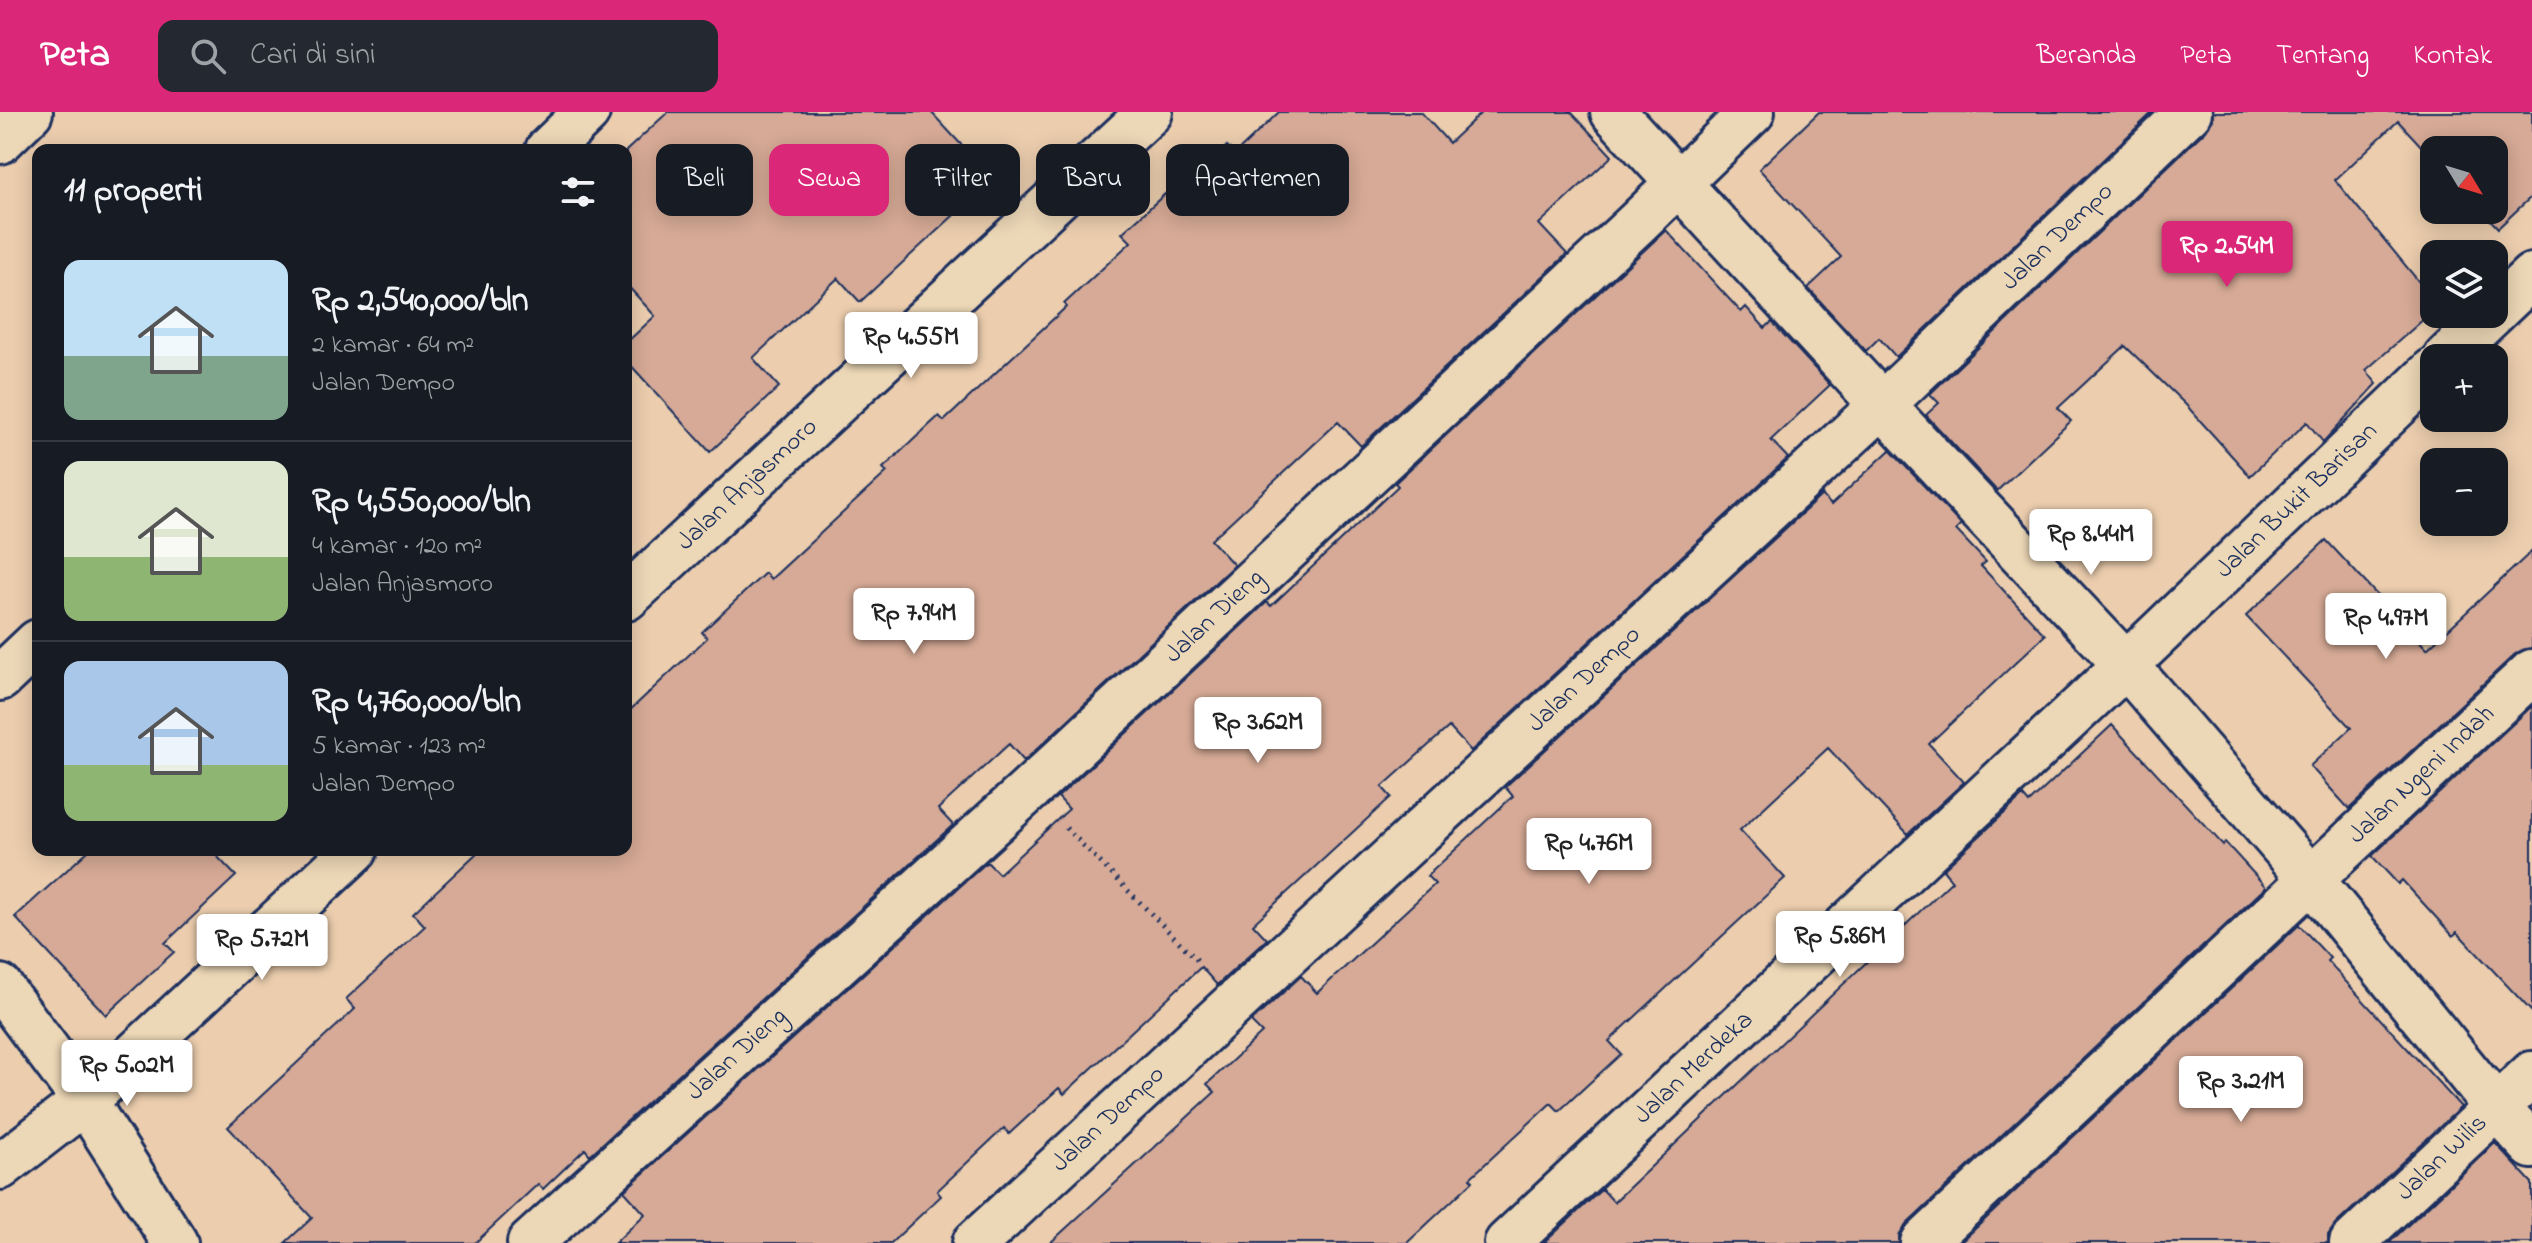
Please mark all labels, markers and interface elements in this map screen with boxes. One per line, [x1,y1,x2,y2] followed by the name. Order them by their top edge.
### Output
[158,20,718,92] search box
[40,28,110,84] text: Peta
[186,34,230,78] icon: search
[250,34,376,78] text: Cari di sini
[2036,36,2136,77] text: Beranda
[2180,36,2232,77] text: Peta
[2276,36,2369,77] text: Tentang
[2413,36,2492,77] text: Kontak
[2420,136,2508,224] north arrow
[2420,136,2508,536] map controls
[656,144,753,216] chip: Beli
[769,144,889,216] chip: Sewa
[905,144,1020,216] chip: Filter
[1036,144,1150,216] chip: Baru
[1166,144,1349,216] chip: Apartemen
[64,167,203,217] text: 11 properti
[556,170,600,214] icon: filters
[1993,174,2123,300] street label: Jalan Dempo
[2144,221,2310,289] pin: Rp 2.54M
[2180,228,2274,266] text: Rp 2.54M
[2420,240,2508,328] button: layers
[312,277,529,327] text: Rp 2,540,000/bln
[128,292,224,388] icon: home
[828,312,994,380] pin: Rp 4.55M
[863,319,959,357] text: Rp 4.55M
[312,327,474,365] text: 2 kamar · 64 m²
[2420,344,2508,432] button: +
[312,365,455,403] text: Jalan Dempo
[668,410,827,561] street label: Jalan Anjasmoro
[2207,414,2387,588] street label: Jalan Bukit Barisan
[2420,448,2508,536] button: −
[312,478,531,528] text: Rp 4,550,000/bln
[128,493,224,589] icon: home
[2008,509,2174,577] pin: Rp 8.44M
[2047,516,2135,554] text: Rp 8.44M
[312,528,482,566] text: 4 kamar · 120 m²
[1156,560,1273,673] street label: Jalan Dieng
[312,566,493,604] text: Jalan Anjasmoro
[831,588,997,656] pin: Rp 7.94M
[2303,593,2469,661] pin: Rp 4.97M
[871,595,957,633] text: Rp 7.94M
[2343,600,2429,638] text: Rp 4.97M
[1519,617,1650,742] street label: Jalan Dempo
[312,678,521,728] text: Rp 4,760,000/bln
[128,693,224,789] icon: home
[1175,697,1341,765] pin: Rp 3.62M
[2340,697,2504,854] street label: Jalan Ngeni Indah
[1212,704,1304,742] text: Rp 3.62M
[312,728,486,766] text: 5 kamar · 123 m²
[312,766,455,804] text: Jalan Dempo
[1506,818,1672,886] pin: Rp 4.76M
[1545,825,1633,863] text: Rp 4.76M
[1757,911,1923,979] pin: Rp 5.86M
[179,914,345,982] pin: Rp 5.72M
[1794,918,1886,956] text: Rp 5.86M
[215,921,309,959] text: Rp 5.72M
[678,999,796,1111] street label: Jalan Dieng
[1626,1003,1763,1134] street label: Jalan Merdeka
[44,1040,210,1108] pin: Rp 5.02M
[79,1047,175,1085] text: Rp 5.02M
[2158,1056,2324,1124] pin: Rp 3.21M
[1043,1057,1174,1182] street label: Jalan Dempo
[2197,1063,2285,1101] text: Rp 3.21M
[2388,1106,2497,1211] street label: Jalan Wilis

